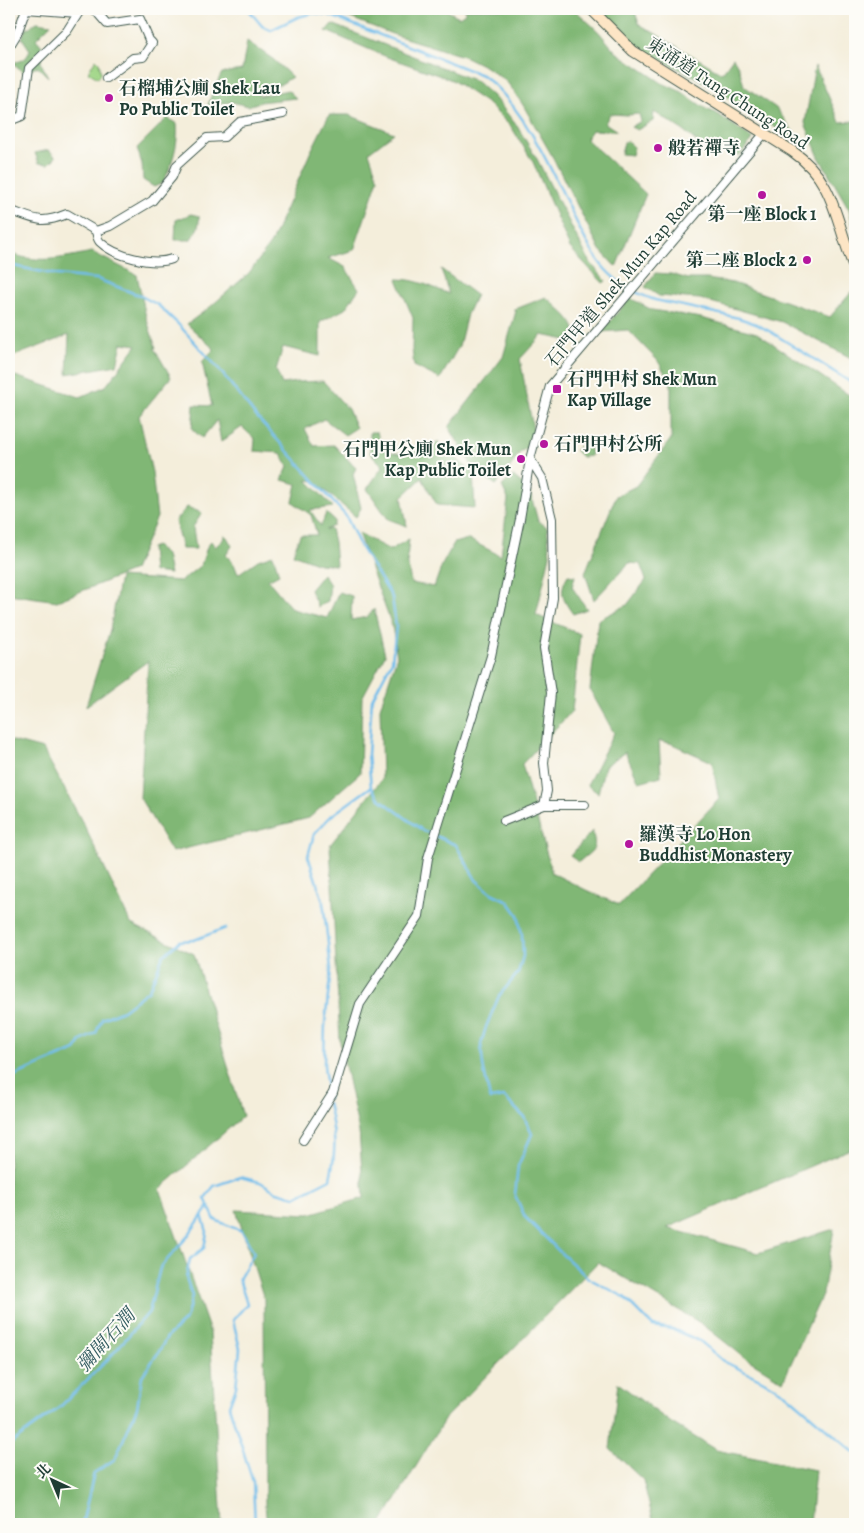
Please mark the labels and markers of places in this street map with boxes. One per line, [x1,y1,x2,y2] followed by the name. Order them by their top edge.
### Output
[119,76,280,121] place label: 石榴埔公廁 Shek Lau Po Public Toilet
[103,92,115,104] marker: 石榴埔公廁 Shek Lau Po Public Toilet
[668,136,740,160] place label: 般若禪寺
[652,142,664,154] marker: 般若禪寺
[756,189,768,201] marker: 第一座 Block 1
[708,202,817,226] place label: 第一座 Block 1
[686,248,797,272] place label: 第二座 Block 2
[801,254,813,266] marker: 第二座 Block 2
[567,367,717,412] place label: 石門甲村 Shek Mun Kap Village
[551,383,563,395] marker: 石門甲村 Shek Mun Kap Village
[554,432,663,456] place label: 石門甲村公所
[343,437,511,482] place label: 石門甲公廁 Shek Mun Kap Public Toilet
[538,438,550,450] marker: 石門甲村公所
[515,453,527,465] marker: 石門甲公廁 Shek Mun Kap Public Toilet
[639,822,792,867] place label: 羅漢寺 Lo Hon Buddhist Monastery
[623,838,635,850] marker: 羅漢寺 Lo Hon Buddhist Monastery

